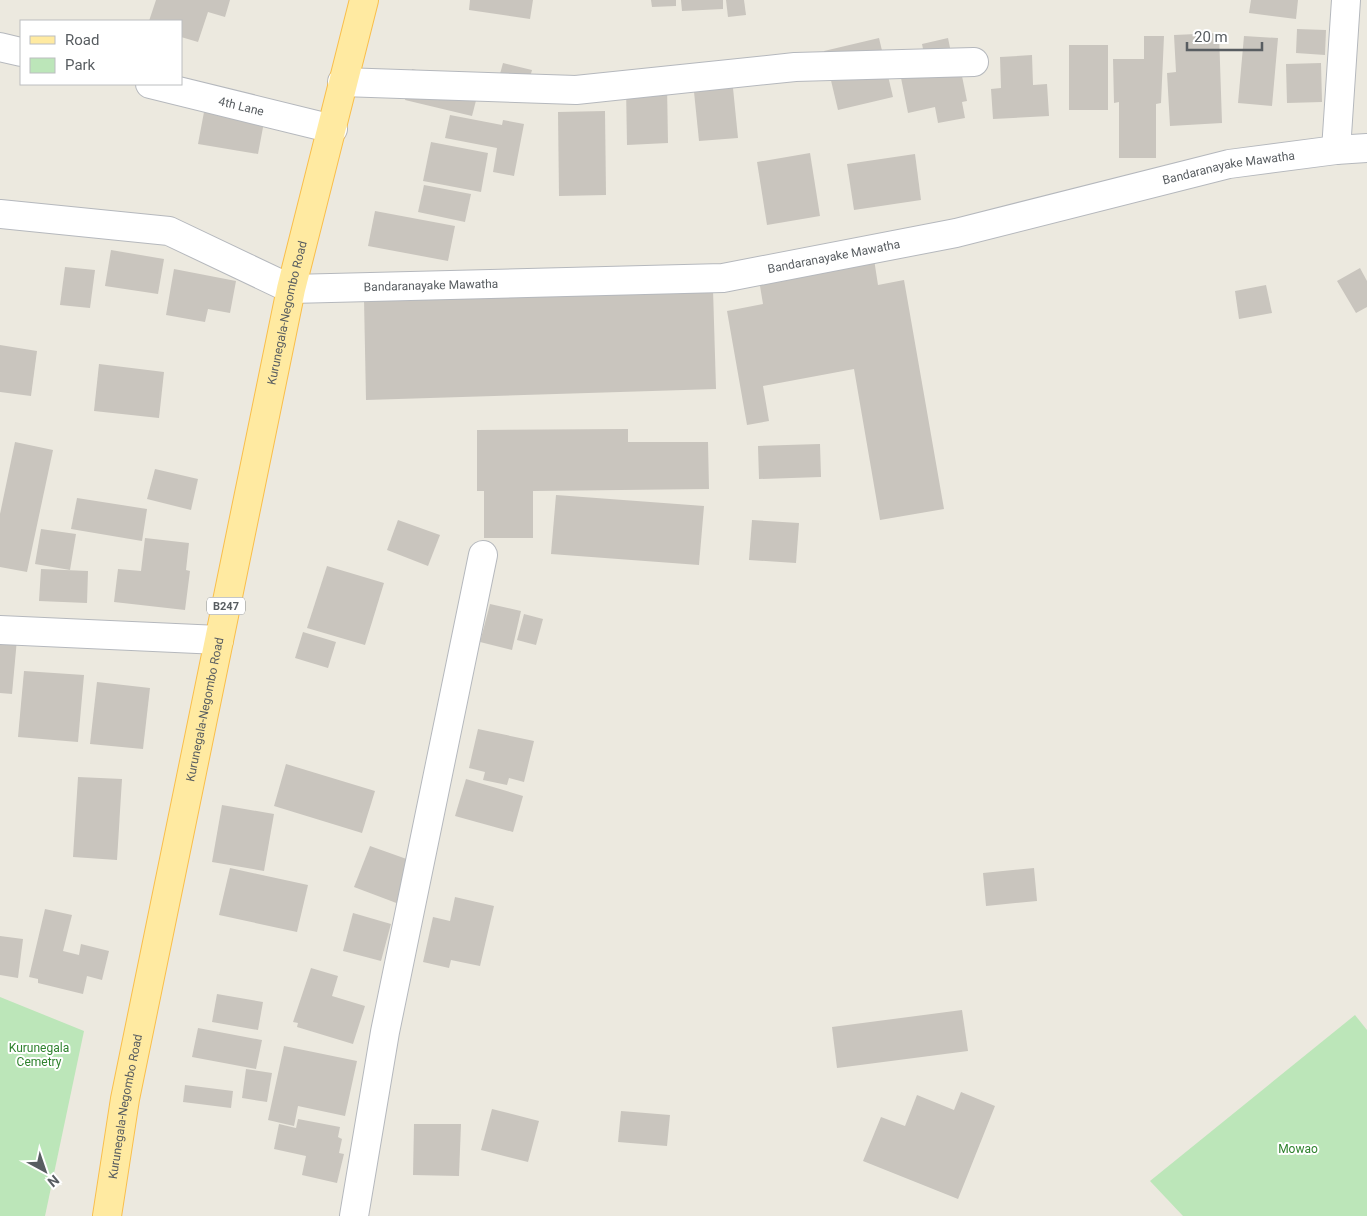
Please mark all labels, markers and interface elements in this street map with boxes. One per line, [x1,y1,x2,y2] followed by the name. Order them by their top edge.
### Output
[20,20,182,85] legend
[1187,20,1262,52] scale bar
[1194,28,1228,46] text: 20 m
[65,31,99,49] text: Road
[65,56,96,74] text: Park
[217,94,265,119] street label: 4th Lane
[1161,148,1296,188] street label: Bandaranayake Mawatha
[766,237,901,276] street label: Bandaranayake Mawatha
[265,239,310,386] street label: Kurunegala-Negombo Road
[364,277,498,294] street label: Bandaranayake Mawatha
[207,598,245,614] road number: B247
[183,636,226,783] street label: Kurunegala-Negombo Road
[106,1033,145,1180] street label: Kurunegala-Negombo Road
[9,1041,69,1069] park label: Kurunegala Cemetry
[1278,1142,1318,1156] park label: Mowao
[20,1146,70,1196] north arrow
[44,1172,62,1190] text: N

